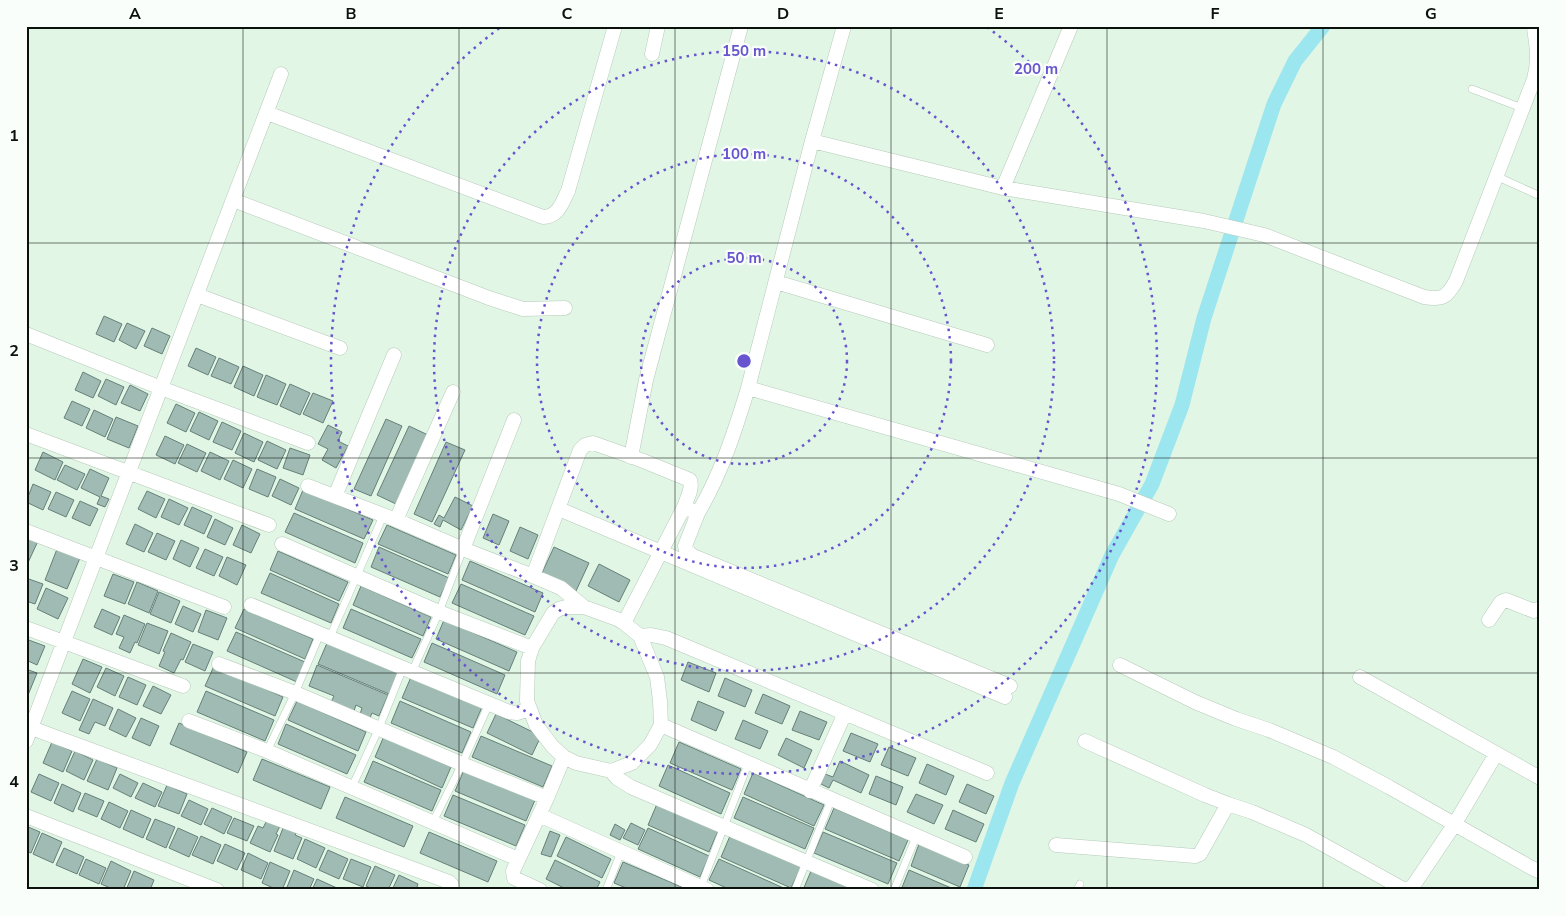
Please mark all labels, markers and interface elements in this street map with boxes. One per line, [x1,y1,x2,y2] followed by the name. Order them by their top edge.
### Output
[129,3,141,25] text: A
[345,3,357,25] text: B
[562,3,573,25] text: C
[777,3,789,25] text: D
[994,3,1004,25] text: E
[1211,3,1220,25] text: F
[1425,3,1437,25] text: G
[722,41,766,61] text: 150 m
[1014,59,1058,79] text: 200 m
[9,125,19,147] text: 1
[722,144,766,164] text: 100 m
[726,248,762,268] text: 50 m
[9,340,19,362] text: 2
[735,352,753,370] centre of rings
[9,555,19,577] text: 3
[9,771,19,793] text: 4

